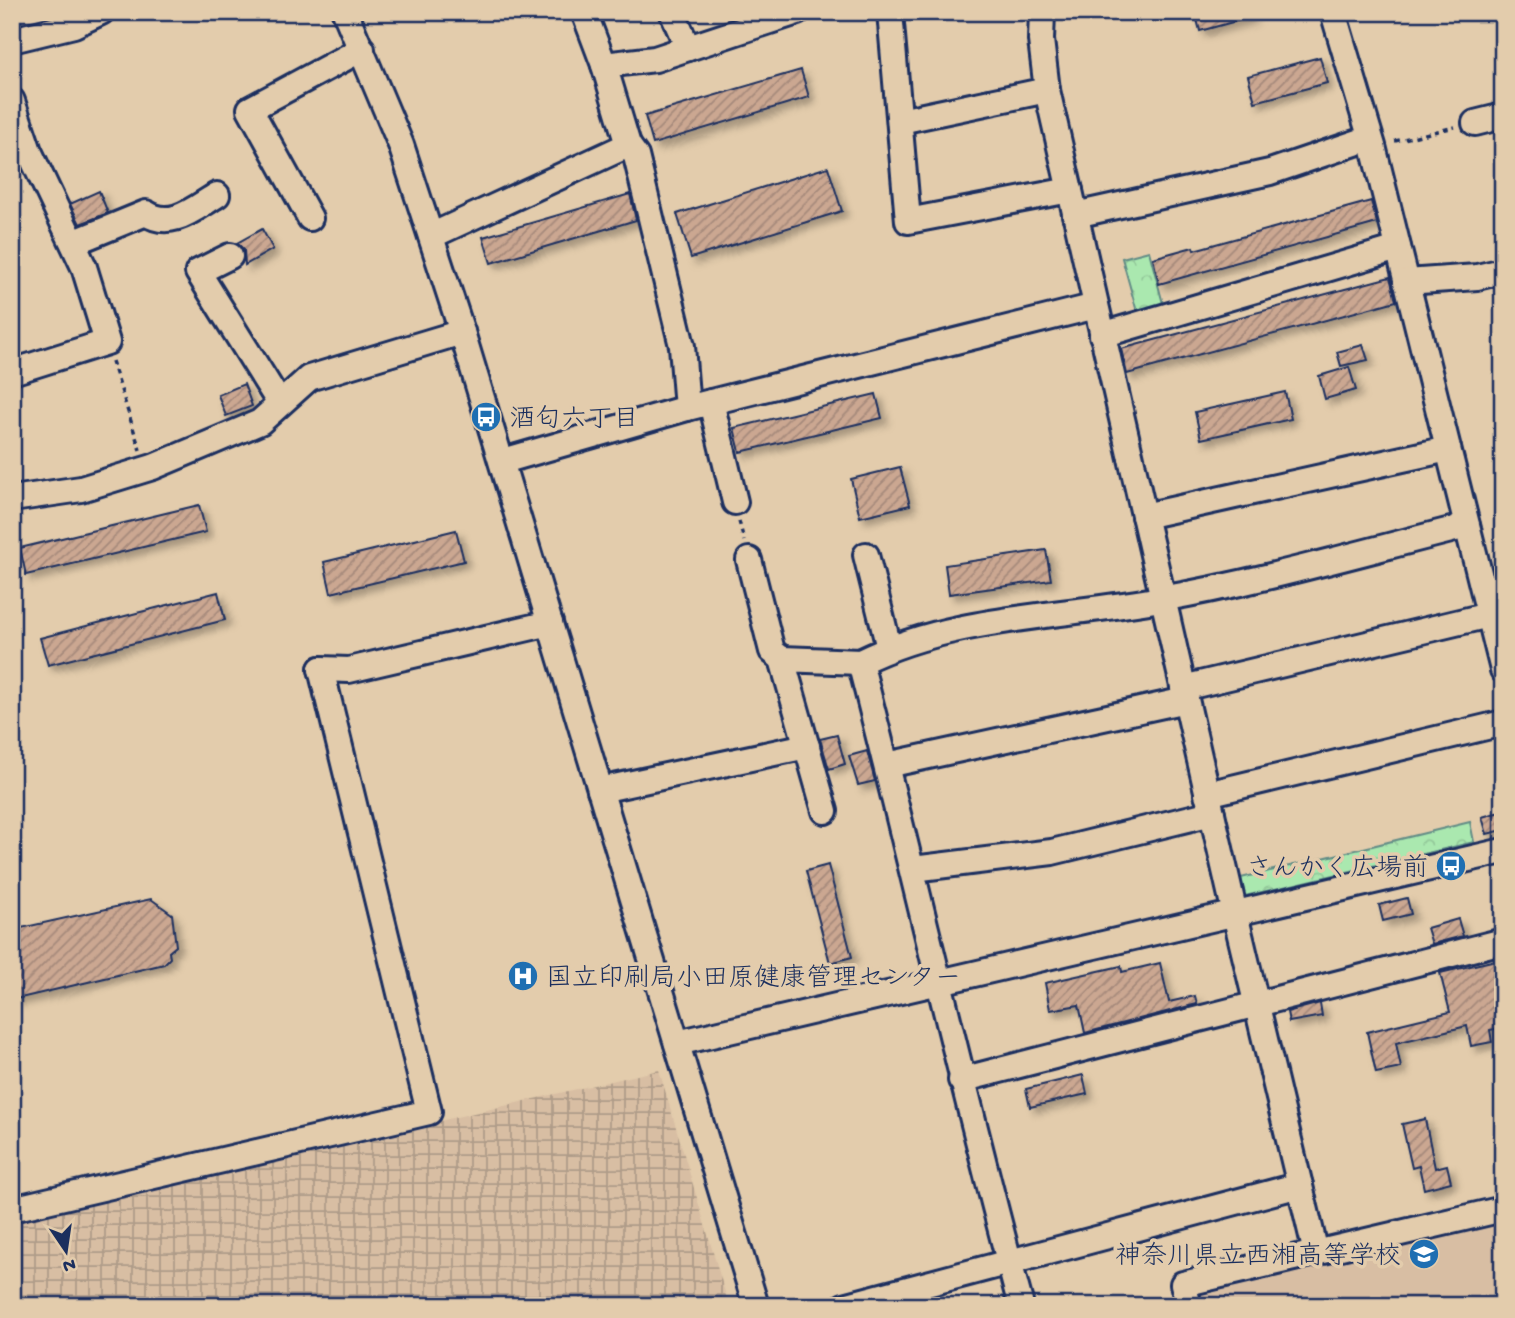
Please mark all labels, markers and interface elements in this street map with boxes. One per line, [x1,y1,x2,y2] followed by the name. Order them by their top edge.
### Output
[469,400,503,434] bus stop icon: 酒匂六丁目
[509,404,639,437] place label: 酒匂六丁目
[1434,849,1468,883] bus stop icon: さんかく広場前
[1246,853,1428,886] place label: さんかく広場前
[506,959,540,993] hospital icon: 国立印刷局小田原健康管理センター
[546,963,961,996] place label: 国立印刷局小田原健康管理センター
[32,1216,102,1286] north arrow
[1407,1237,1441,1271] school or university icon: 神奈川県立西湘高等学校
[1115,1241,1401,1274] place label: 神奈川県立西湘高等学校
[60,1252,78,1277] text: N

